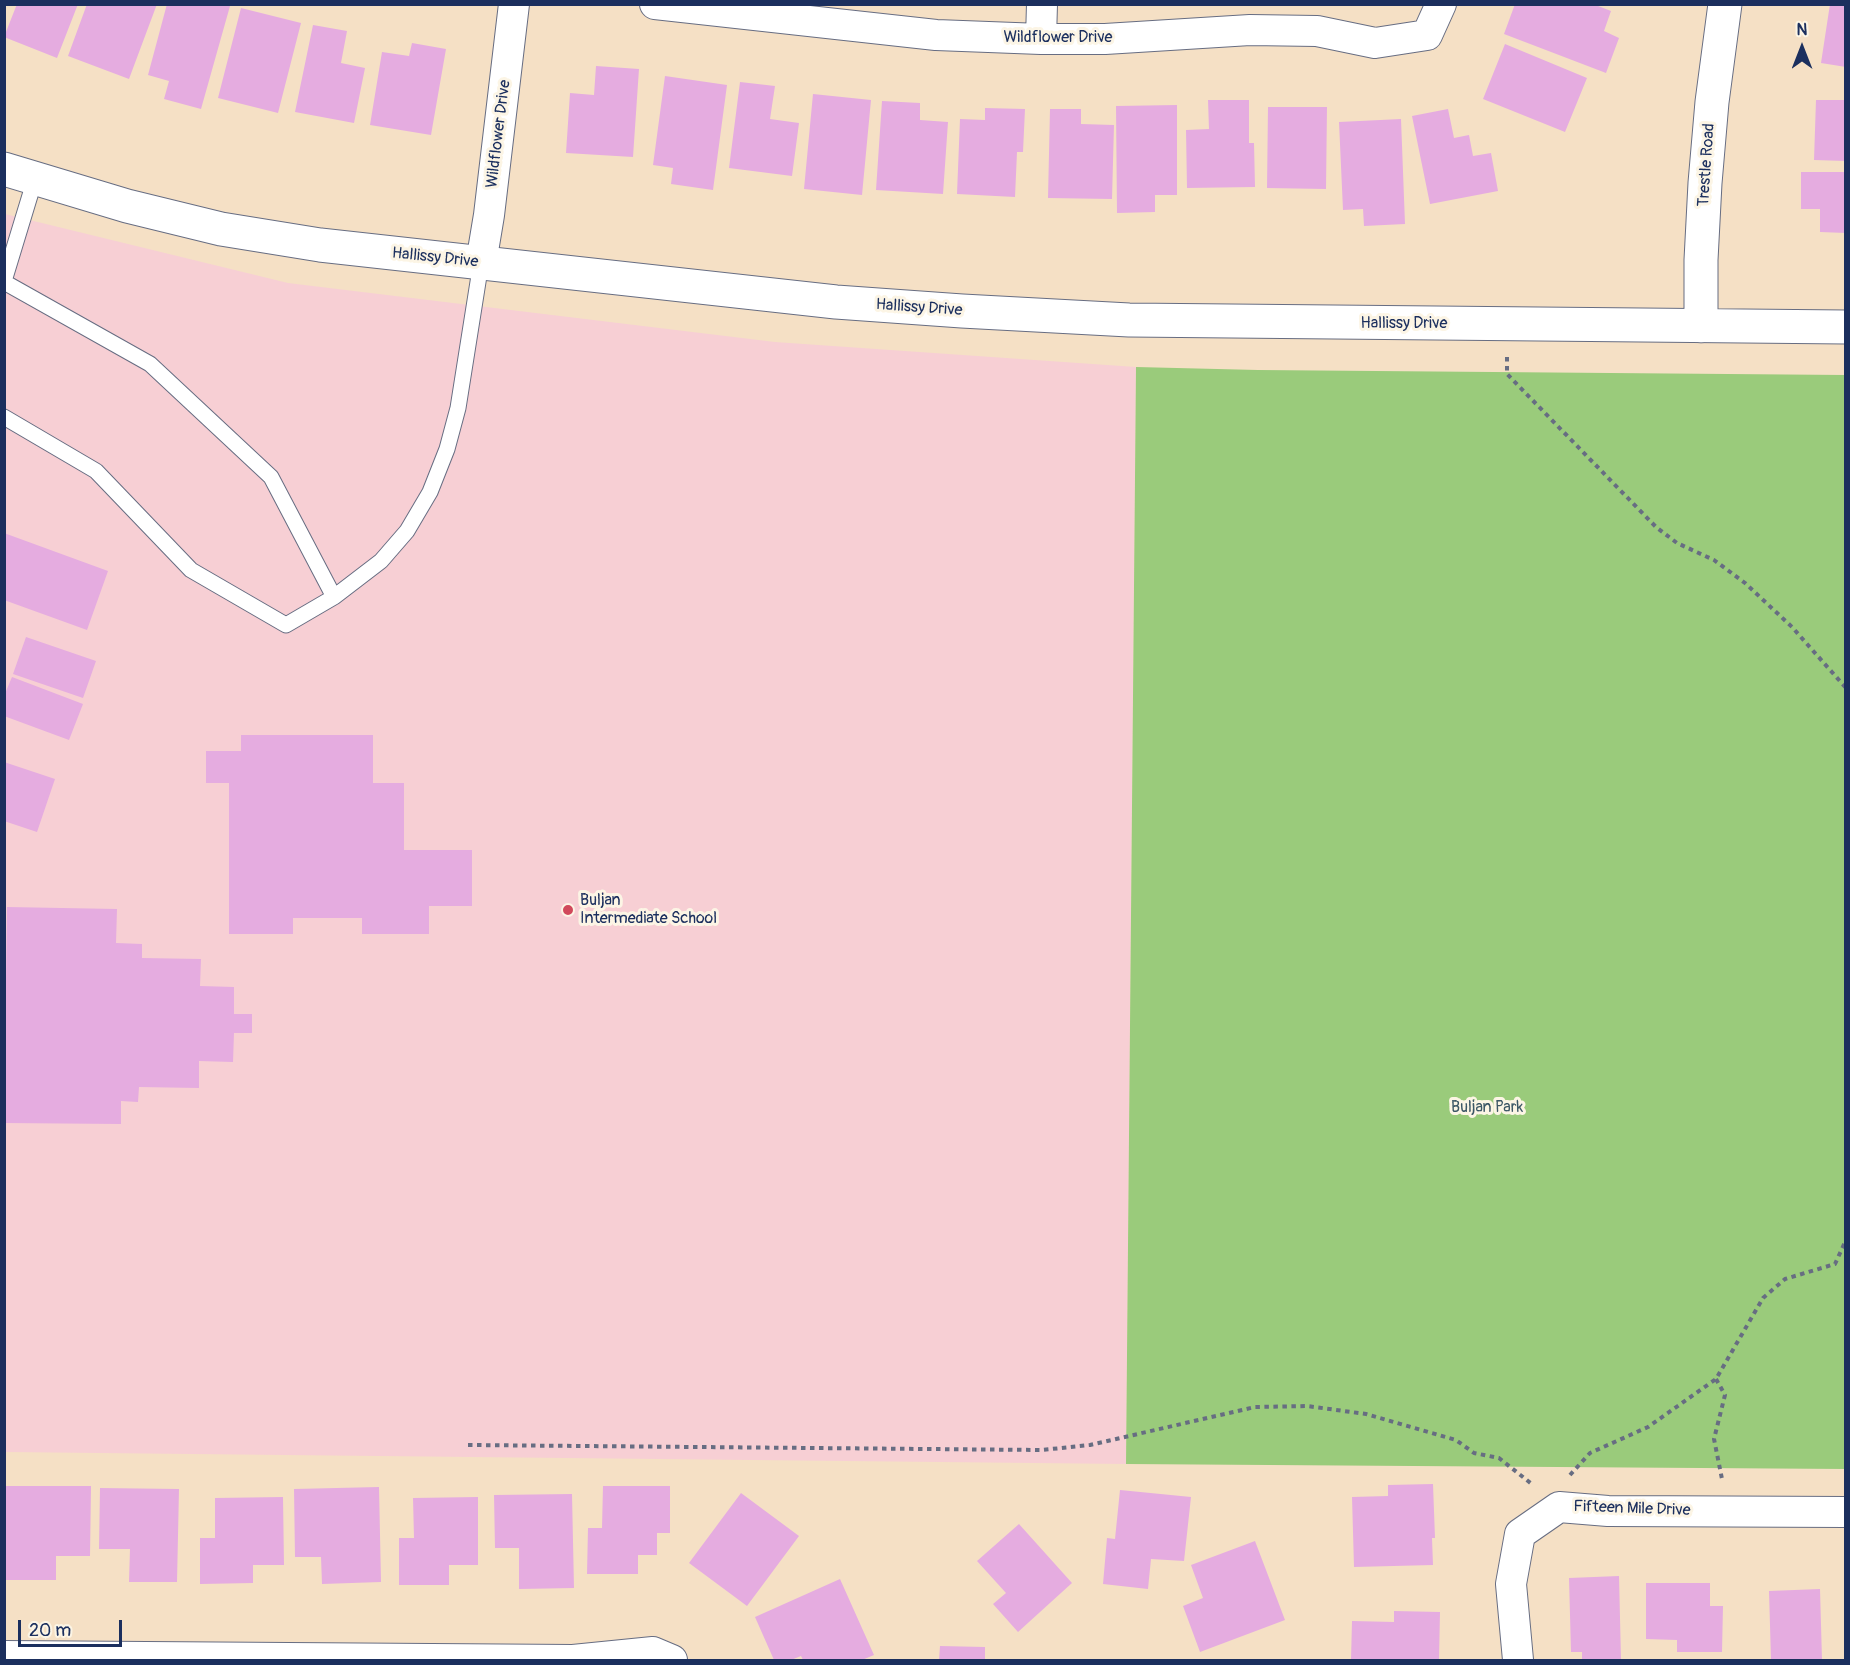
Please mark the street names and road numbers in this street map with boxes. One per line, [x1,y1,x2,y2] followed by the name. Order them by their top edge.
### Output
[1004,28,1112,48] street label: Wildflower Drive
[483,79,515,189] street label: Wildflower Drive
[1695,123,1719,207] street label: Trestle Road
[391,244,479,272] street label: Hallissy Drive
[875,295,963,321] street label: Hallissy Drive
[1361,314,1447,334] street label: Hallissy Drive
[1573,1497,1691,1521] street label: Fifteen Mile Drive

